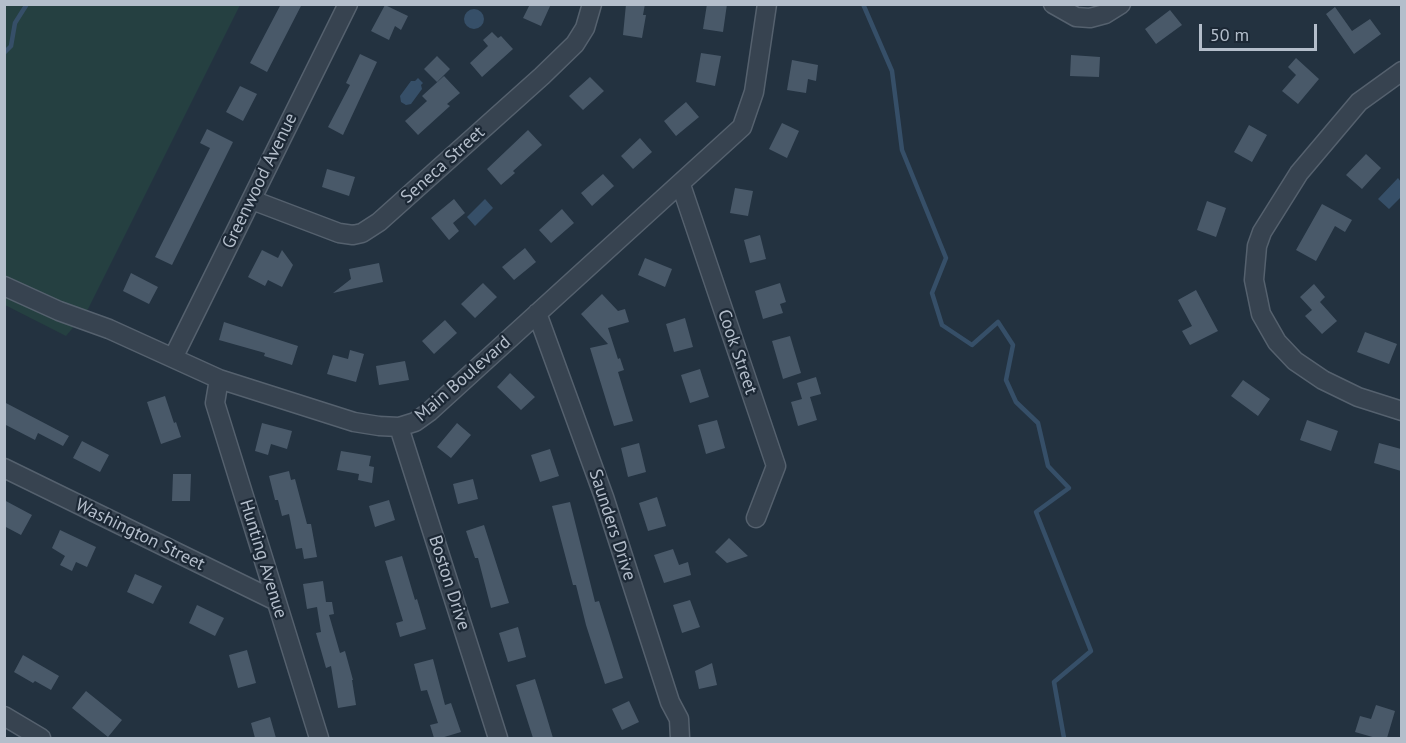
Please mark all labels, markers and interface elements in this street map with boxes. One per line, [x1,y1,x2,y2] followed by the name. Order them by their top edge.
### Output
[1202,12,1320,50] scale bar
[1210,23,1249,46] text: 50 m
[218,110,302,252] street label: Greenwood Avenue
[397,122,489,208] street label: Seneca Street
[712,307,762,397] street label: Cook Street
[411,332,515,426] street label: Main Boulevard
[584,467,640,583] street label: Saunders Drive
[72,494,208,576] street label: Washington Street
[235,497,291,621] street label: Hunting Avenue
[424,533,474,633] street label: Boston Drive

